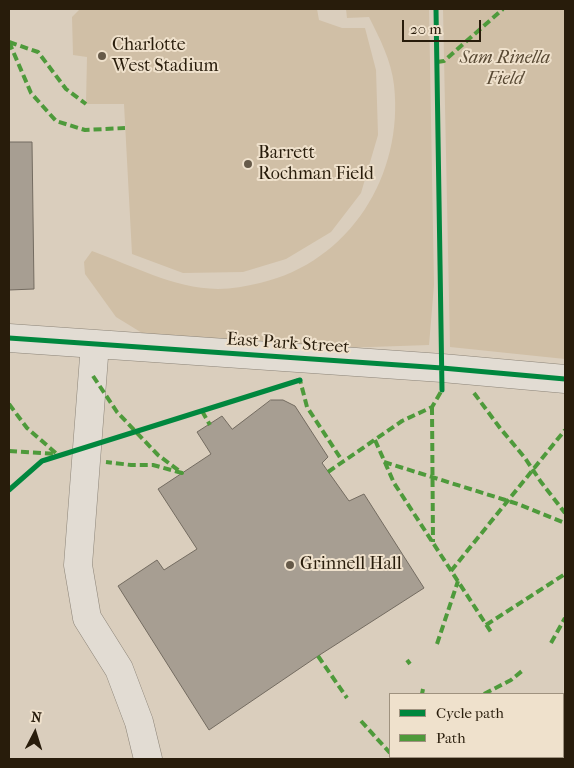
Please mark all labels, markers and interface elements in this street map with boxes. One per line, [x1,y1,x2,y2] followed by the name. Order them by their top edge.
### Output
[404,10,483,42] scale bar
[410,20,442,38] text: 20 m
[112,35,218,78] place label: Charlotte West Stadium
[460,48,550,90] park label: Sam Rinella Field
[96,50,108,62] marker: Charlotte West Stadium
[258,143,374,186] place label: Barrett Rochman Field
[242,158,254,170] marker: Barrett Rochman Field
[226,329,350,359] street label: East Park Street
[300,554,402,576] place label: Grinnell Hall
[284,559,296,571] marker: Grinnell Hall
[389,693,564,758] legend
[436,704,504,722] text: Cycle path
[10,708,60,758] north arrow
[30,709,42,726] text: N
[436,729,466,747] text: Path

